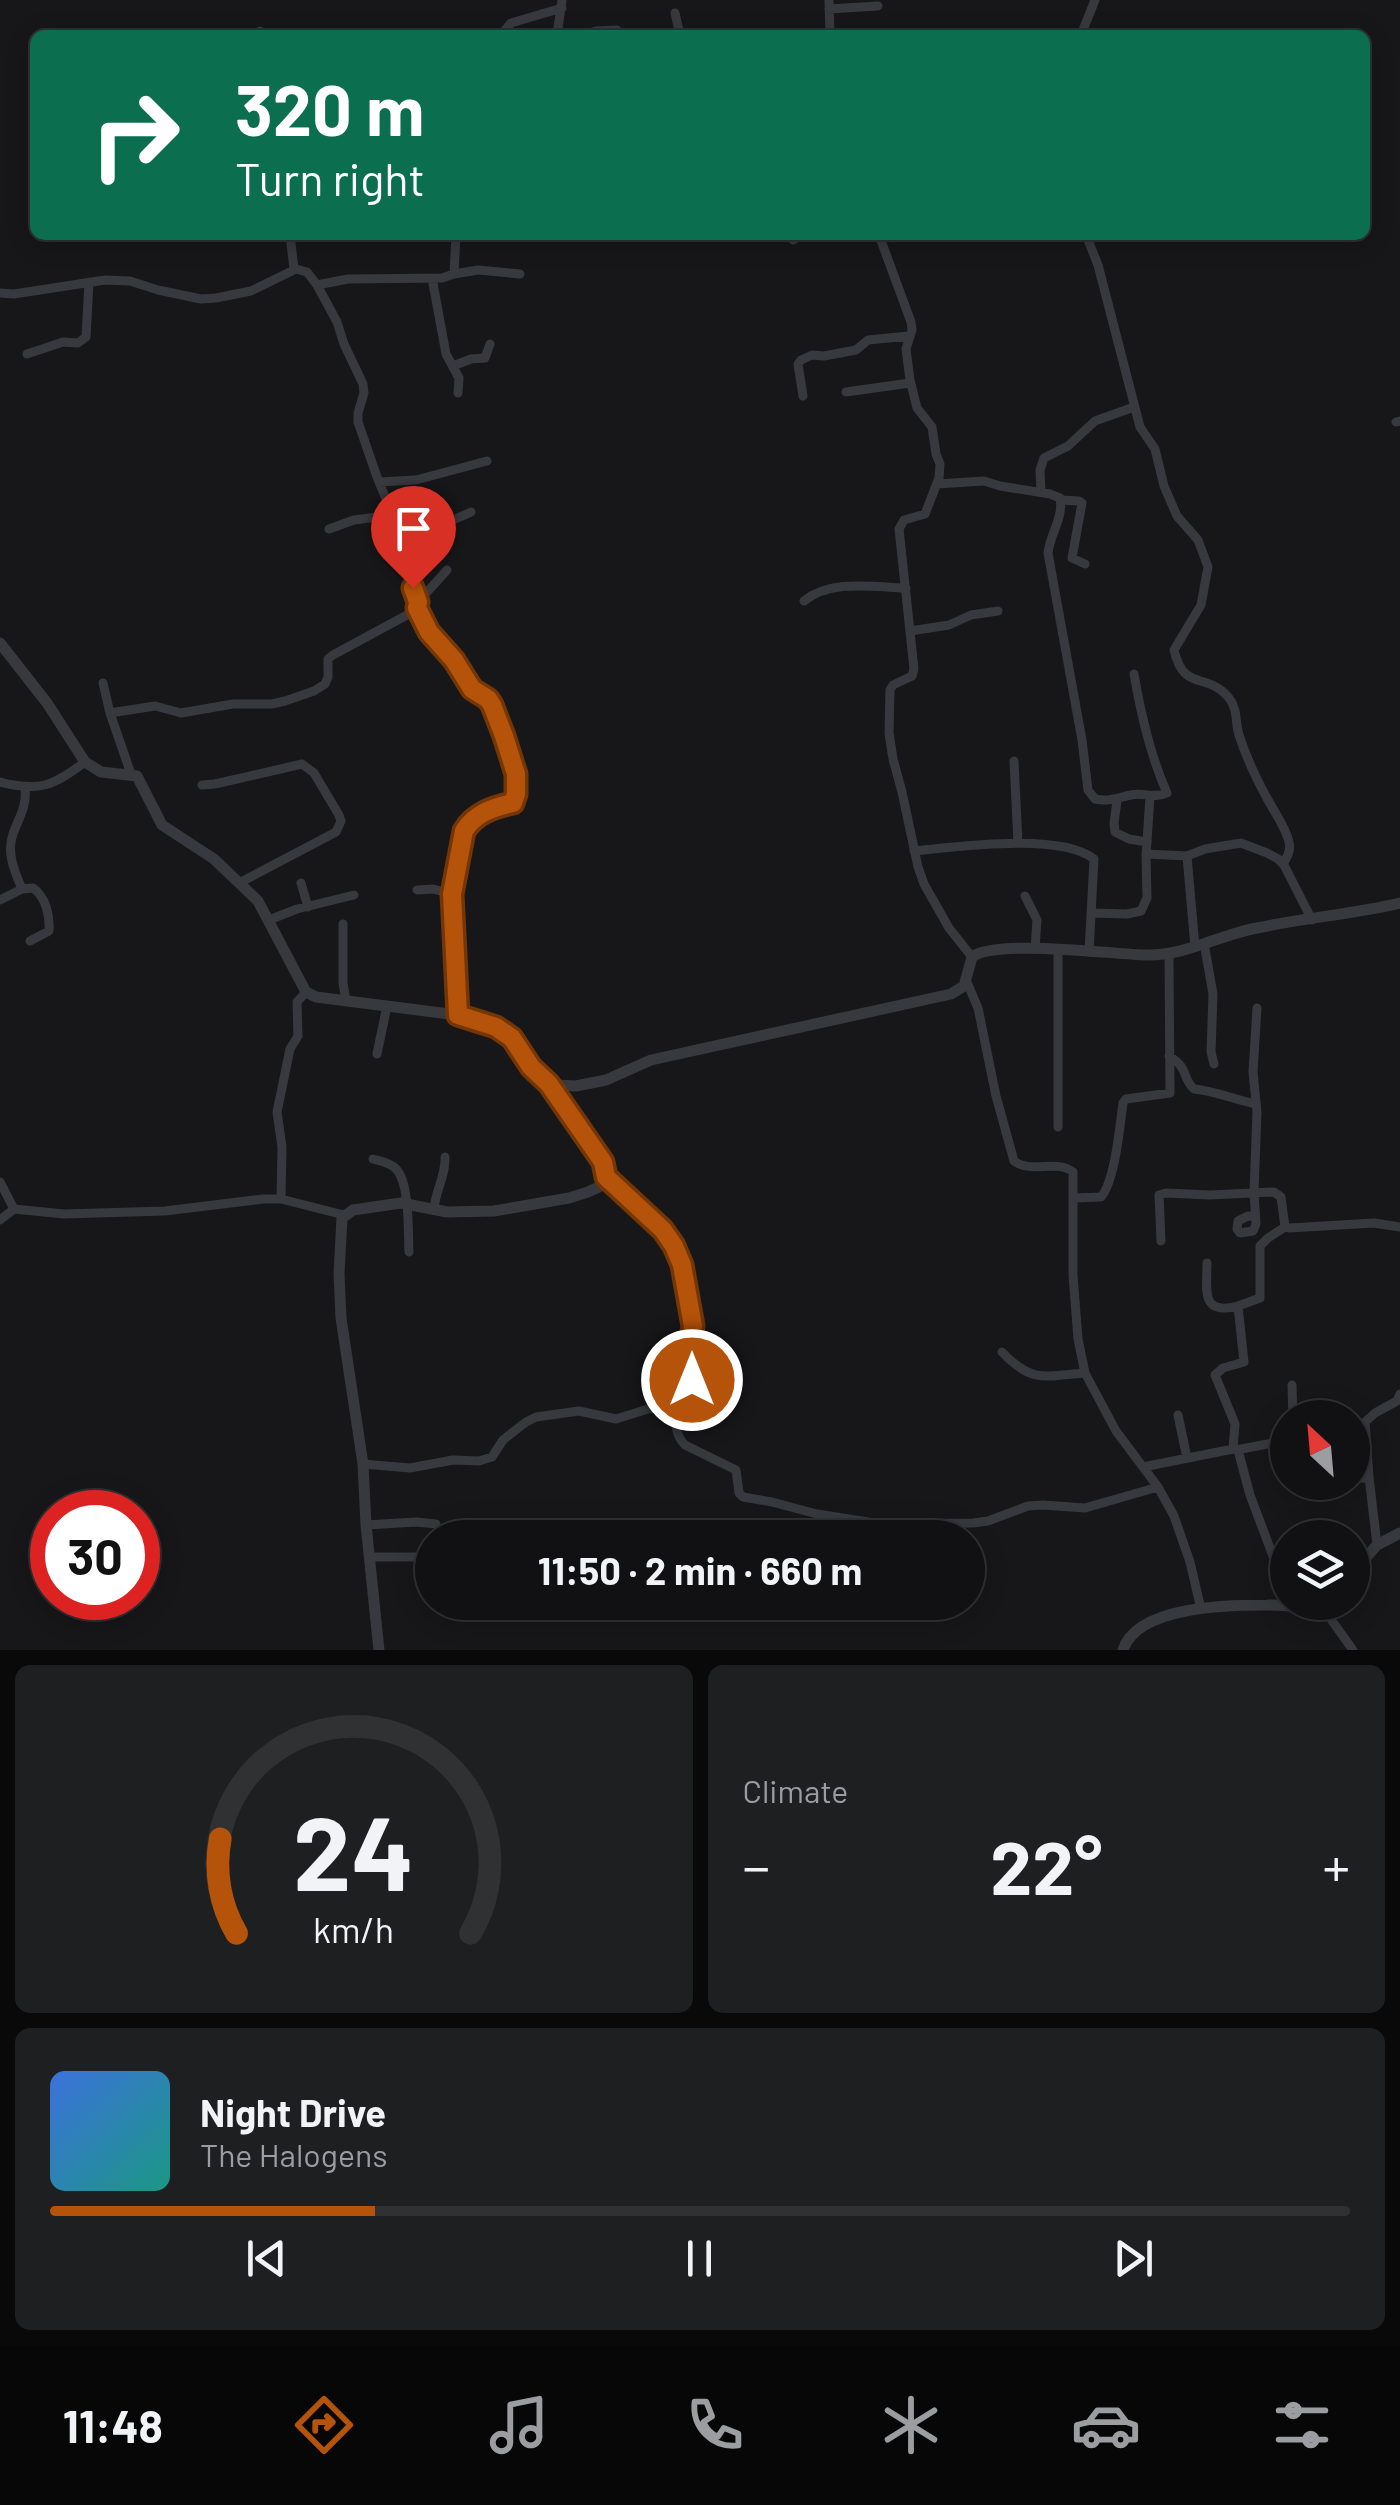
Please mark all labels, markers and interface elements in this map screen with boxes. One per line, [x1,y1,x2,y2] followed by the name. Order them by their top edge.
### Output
[235,66,424,150] text: 320 m
[70,70,200,200] icon: right
[235,151,425,205] text: Turn right
[371,486,456,589] pin
[386,501,441,556] icon: arrive
[640,1328,744,1432] position arrow
[1270,1400,1370,1500] north arrow
[1270,1400,1370,1620] map controls
[30,1490,160,1620] speed limit sign: 30
[1270,1520,1370,1620] button: layers
[538,1547,862,1593] text: 11:50 · 2 min · 660 m
[743,1771,848,1809] text: Climate
[293,1787,414,1912] text: 24
[990,1820,1102,1910] text: 22°
[743,1832,770,1898] text: −
[1322,1832,1350,1898] text: +
[313,1907,394,1950] text: km/h
[200,2089,386,2135] text: Night Drive
[200,2135,388,2173] text: The Halogens
[239,2231,294,2286] icon: previous
[672,2231,727,2286] icon: pause
[1106,2231,1161,2286] icon: next
[289,2390,359,2460] icon: directions
[484,2390,554,2460] icon: music
[680,2390,750,2460] icon: phone
[876,2390,946,2460] icon: climate
[1071,2390,1141,2460] icon: car
[1267,2390,1337,2460] icon: filters
[63,2398,163,2452] text: 11:48

